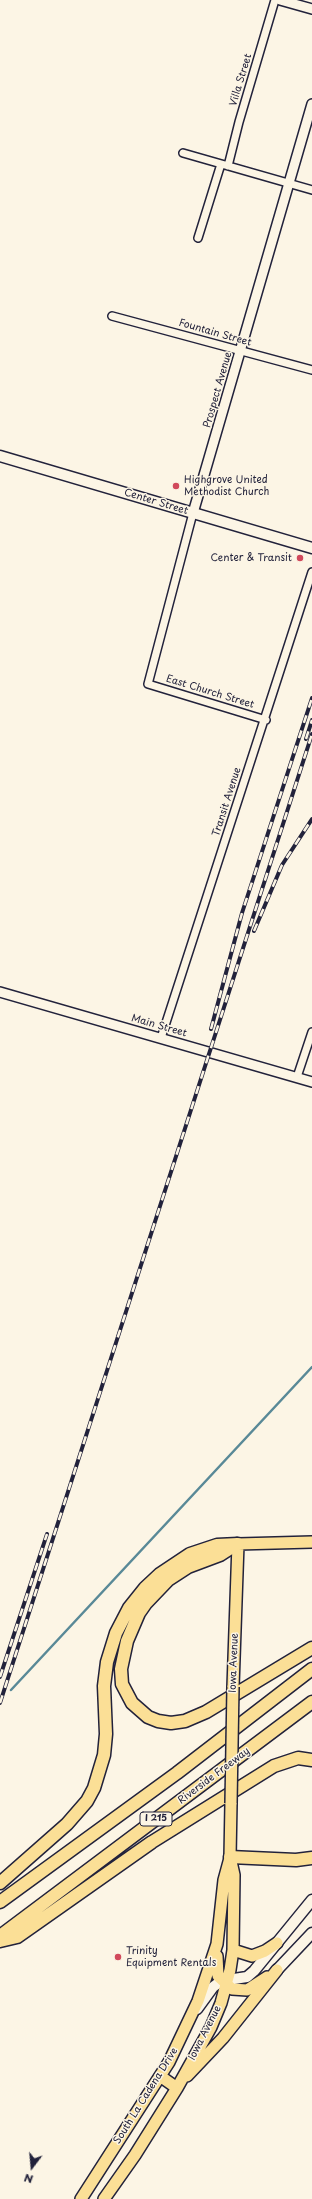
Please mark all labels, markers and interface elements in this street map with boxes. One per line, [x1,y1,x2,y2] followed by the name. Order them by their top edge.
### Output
[227,52,255,108] street label: Villa Street
[177,317,253,349] street label: Fountain Street
[201,351,235,429] street label: Prospect Avenue
[184,474,269,498] place label: Highgrove United Methodist Church
[171,481,181,491] marker: Highgrove United Methodist Church
[123,487,189,517] street label: Center Street
[210,552,292,564] place label: Center & Transit
[295,553,305,563] marker: Center & Transit
[164,673,256,711] street label: East Church Street
[210,766,244,838] street label: Transit Avenue
[130,1012,188,1040] street label: Main Street
[227,1633,241,1693] street label: Iowa Avenue
[176,1745,252,1807] street label: Riverside Freeway
[140,1812,172,1826] road number: I 215
[126,1945,216,1968] place label: Trinity Equipment Rentals
[113,1952,123,1962] marker: Trinity Equipment Rentals
[186,2004,224,2062] street label: Iowa Avenue
[111,2046,181,2146] street label: South La Cadena Drive
[12,2147,52,2187] north arrow
[22,2170,35,2188] text: N

